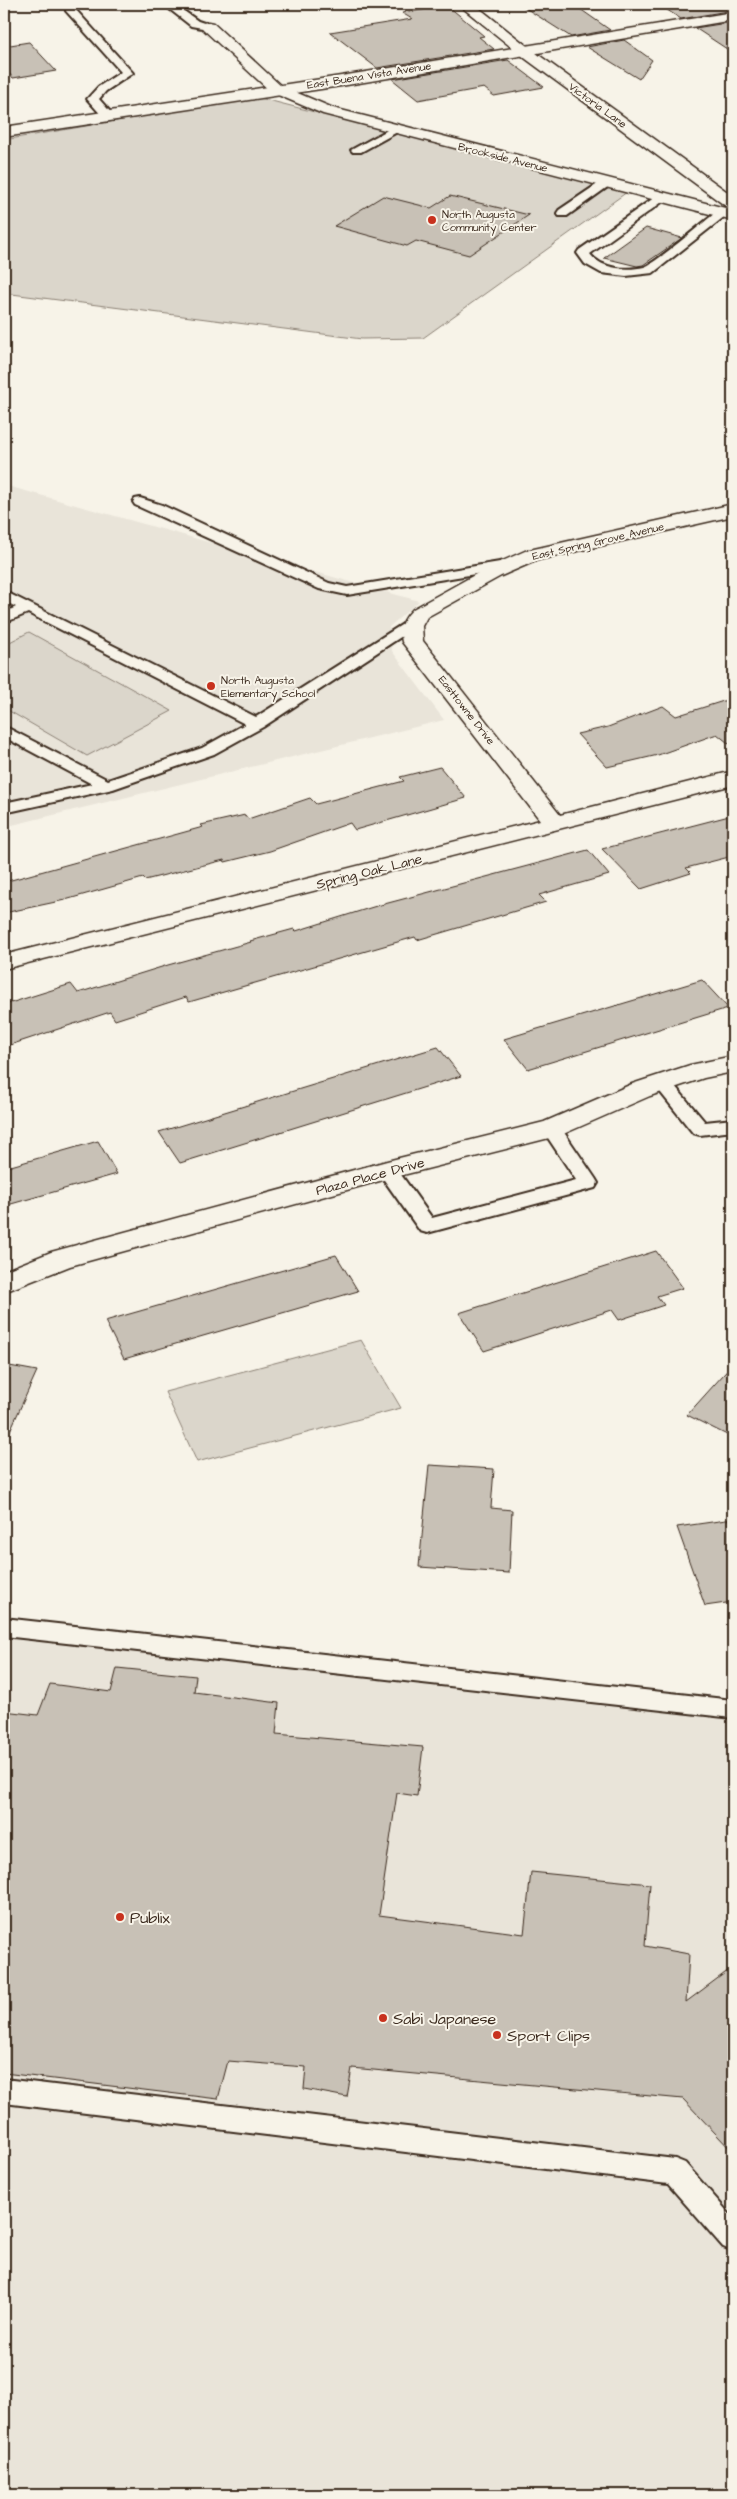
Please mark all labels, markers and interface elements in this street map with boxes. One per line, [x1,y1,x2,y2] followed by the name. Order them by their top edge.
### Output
[306,58,432,93] street label: East Buena Vista Avenue
[566,79,630,132] street label: Victoria Lane
[456,139,549,176] street label: Brookside Avenue
[442,207,536,236] place label: North Augusta Community Center
[426,214,438,226] marker: North Augusta Community Center
[531,519,666,565] street label: East Spring Grove Avenue
[221,673,316,702] place label: North Augusta Elementary School
[435,673,498,748] street label: Easttowne Drive
[205,680,217,692] marker: North Augusta Elementary School
[314,849,425,895] street label: Spring Oak Lane
[314,1153,427,1201] street label: Plaza Place Drive
[130,1907,170,1929] place label: Publix
[114,1911,126,1923] marker: Publix
[393,2008,497,2030] place label: Sabi Japanese
[377,2012,389,2024] marker: Sabi Japanese
[507,2025,590,2047] place label: Sport Clips
[491,2029,503,2041] marker: Sport Clips

